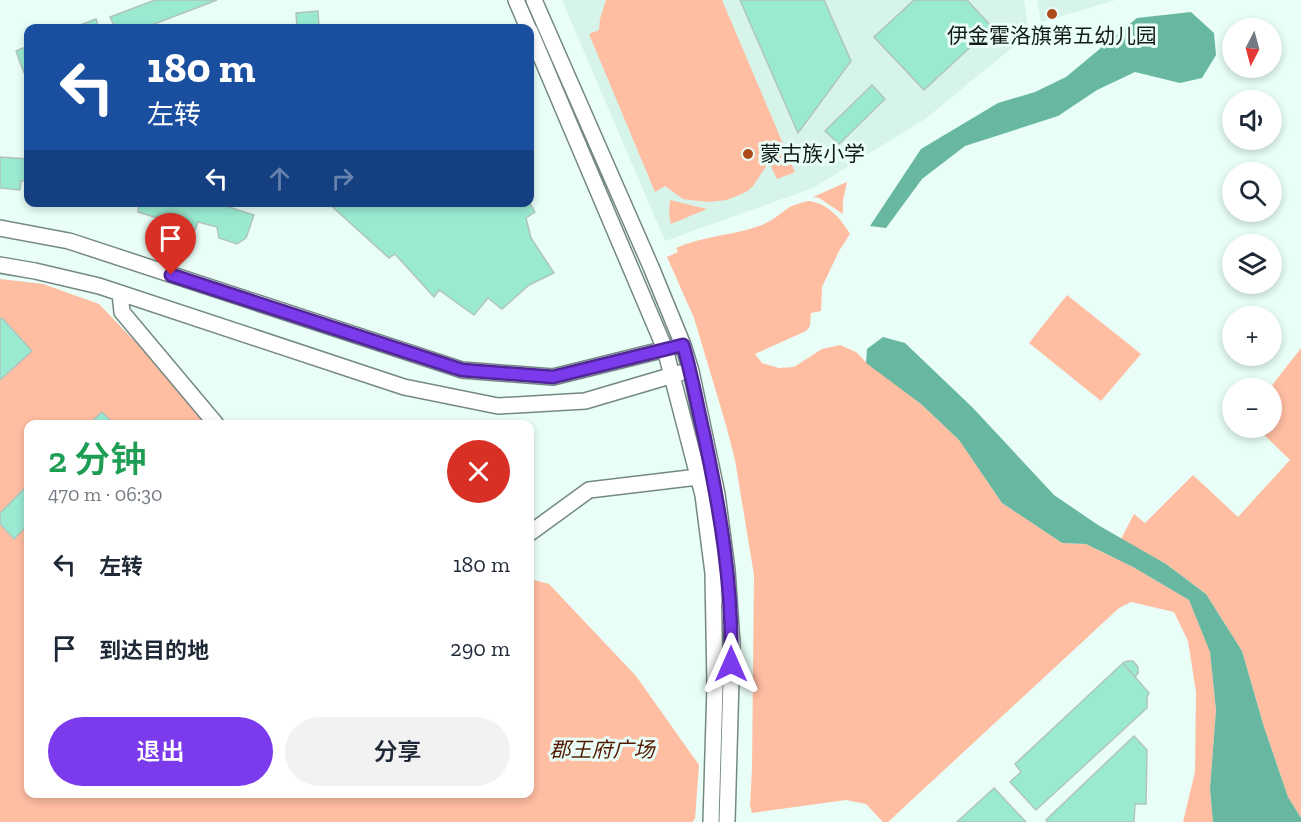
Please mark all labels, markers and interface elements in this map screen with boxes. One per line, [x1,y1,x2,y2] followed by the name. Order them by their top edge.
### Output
[1045,7,1059,21] marker: 伊金霍洛旗第五幼儿园
[1222,18,1282,78] north arrow
[1222,18,1282,438] map controls
[947,23,1157,48] place label: 伊金霍洛旗第五幼儿园
[147,42,255,93] text: 180 m
[48,48,126,126] icon: left
[1222,90,1282,150] button: sound
[147,99,201,131] text: 左转
[760,141,865,166] place label: 蒙古族小学
[741,147,755,161] marker: 蒙古族小学
[200,162,233,195] icon: left
[263,162,296,195] icon: ahead
[326,162,359,195] icon: right
[1222,162,1282,222] button: search
[145,213,196,275] pin
[154,222,187,255] icon: arrive
[1222,234,1282,294] button: layers
[1222,306,1282,366] button: +
[1222,378,1282,438] button: −
[48,438,146,481] text: 2 分钟
[447,440,510,503] button: close
[48,482,163,506] text: 470 m · 06:30
[48,548,81,581] icon: left
[453,551,510,578] text: 180 m
[99,553,143,580] text: 左转
[48,632,81,665] icon: arrive
[699,632,763,696] position arrow
[450,635,510,662] text: 290 m
[99,637,209,664] text: 到达目的地
[48,717,273,786] button: 退出
[285,717,510,786] button: 分享
[550,737,656,762] park label: 郡王府广场

